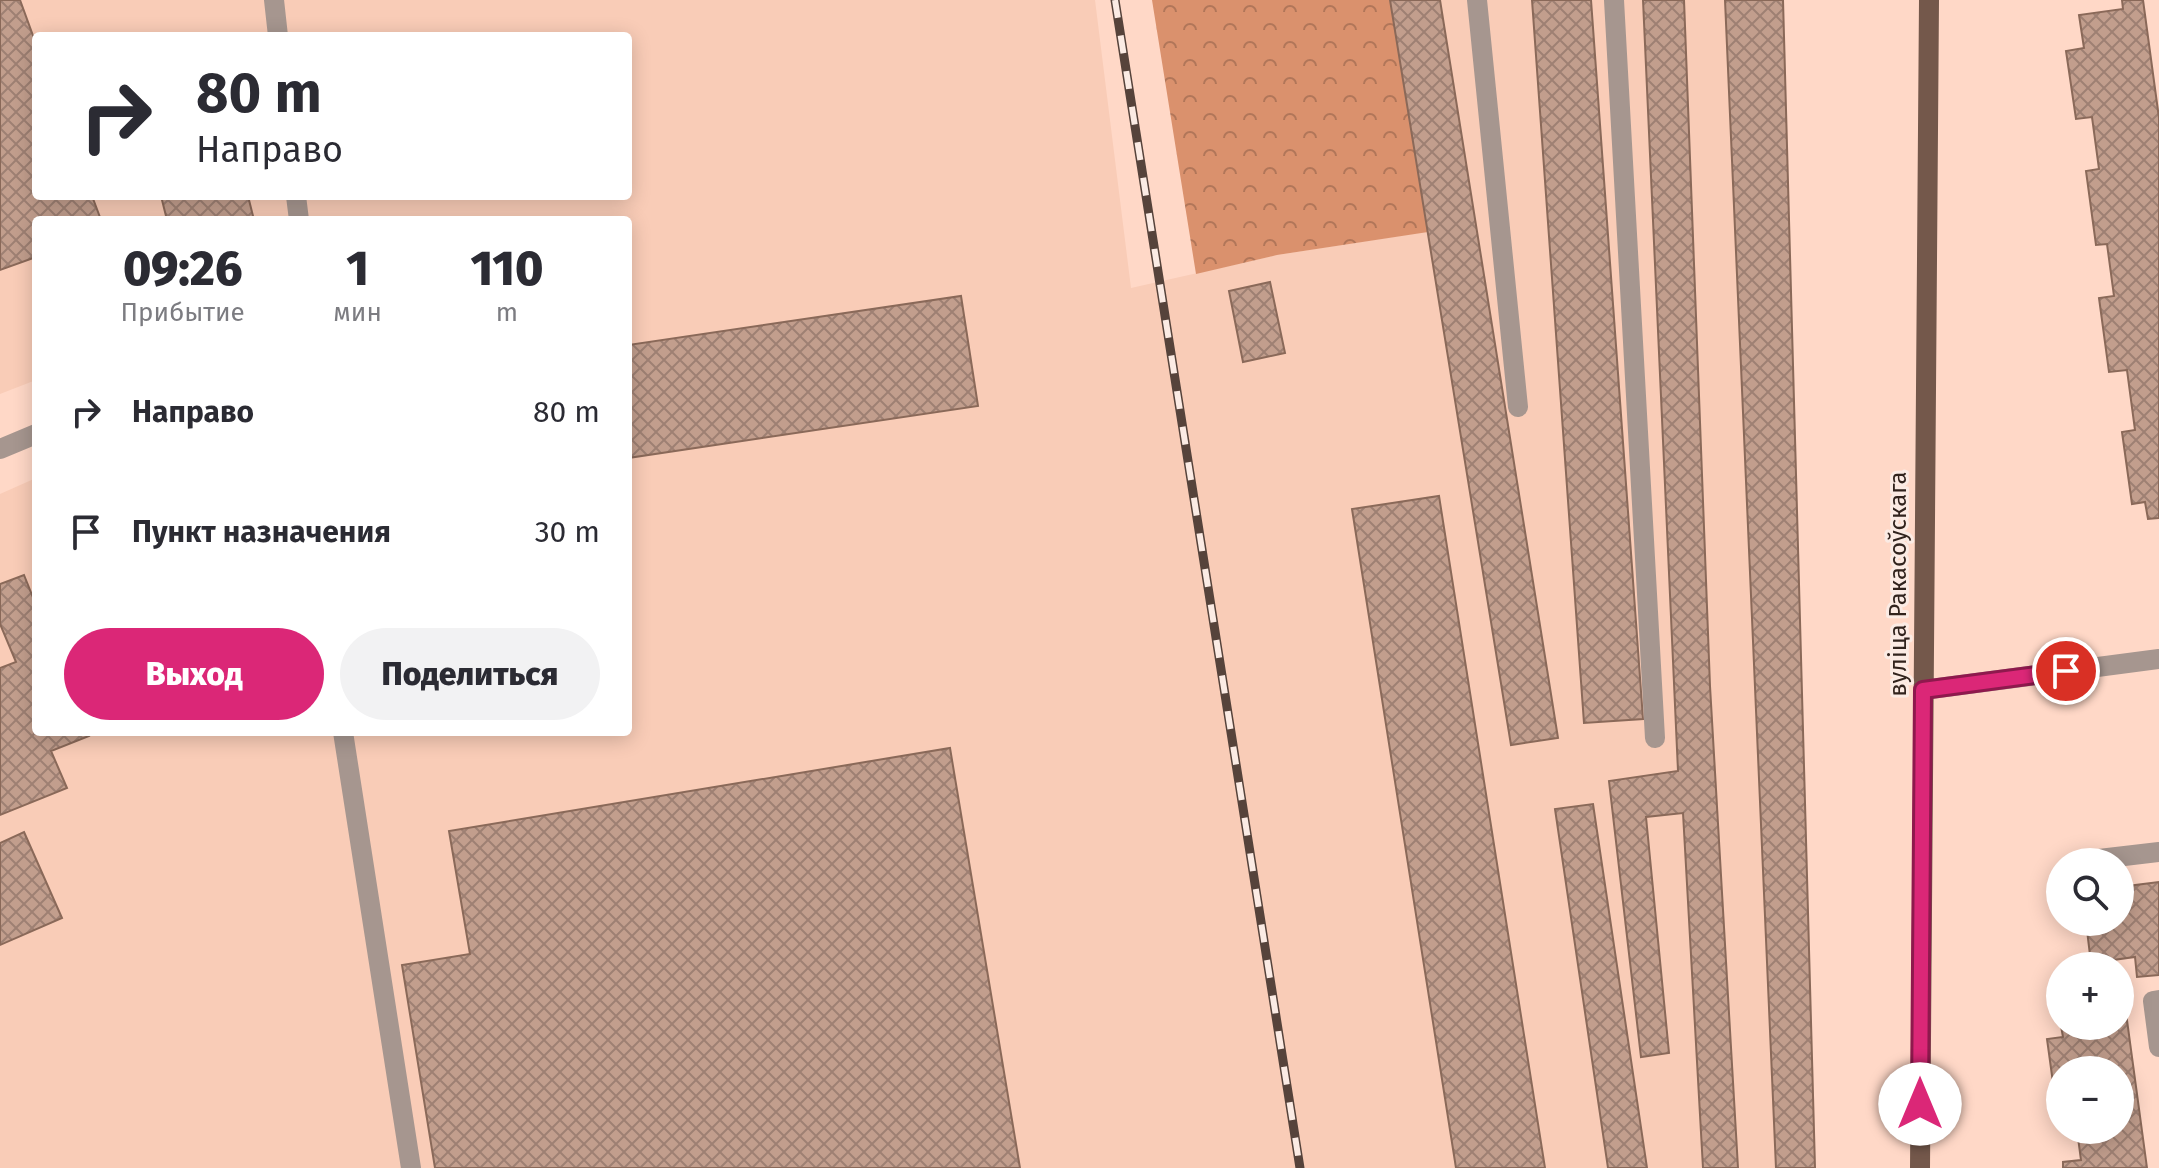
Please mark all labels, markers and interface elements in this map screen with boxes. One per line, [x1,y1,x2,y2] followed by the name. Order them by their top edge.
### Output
[196,60,322,127] text: 80 m
[64,64,168,168] icon: right
[196,128,343,172] text: Направо
[123,240,242,298] text: 09:26
[346,240,369,298] text: 1
[470,240,543,298] text: 110
[121,297,245,328] text: Прибытие
[333,297,382,328] text: мин
[496,297,518,328] text: m
[64,390,108,434] icon: right
[132,394,254,430] text: Направо
[533,394,600,430] text: 80 m
[1884,471,1912,697] street label: вуліца Ракасоўскага
[64,510,108,554] icon: arrive
[132,514,391,550] text: Пункт назначения
[535,514,600,550] text: 30 m
[64,628,324,720] button: Выход
[340,628,600,720] button: Поделиться
[2032,637,2100,705] pin
[2044,649,2088,693] icon: arrive
[2046,848,2134,1144] map controls
[2046,848,2134,936] button: search
[2046,952,2134,1040] button: +
[2046,1056,2134,1144] button: −
[1878,1062,1962,1146] position arrow

